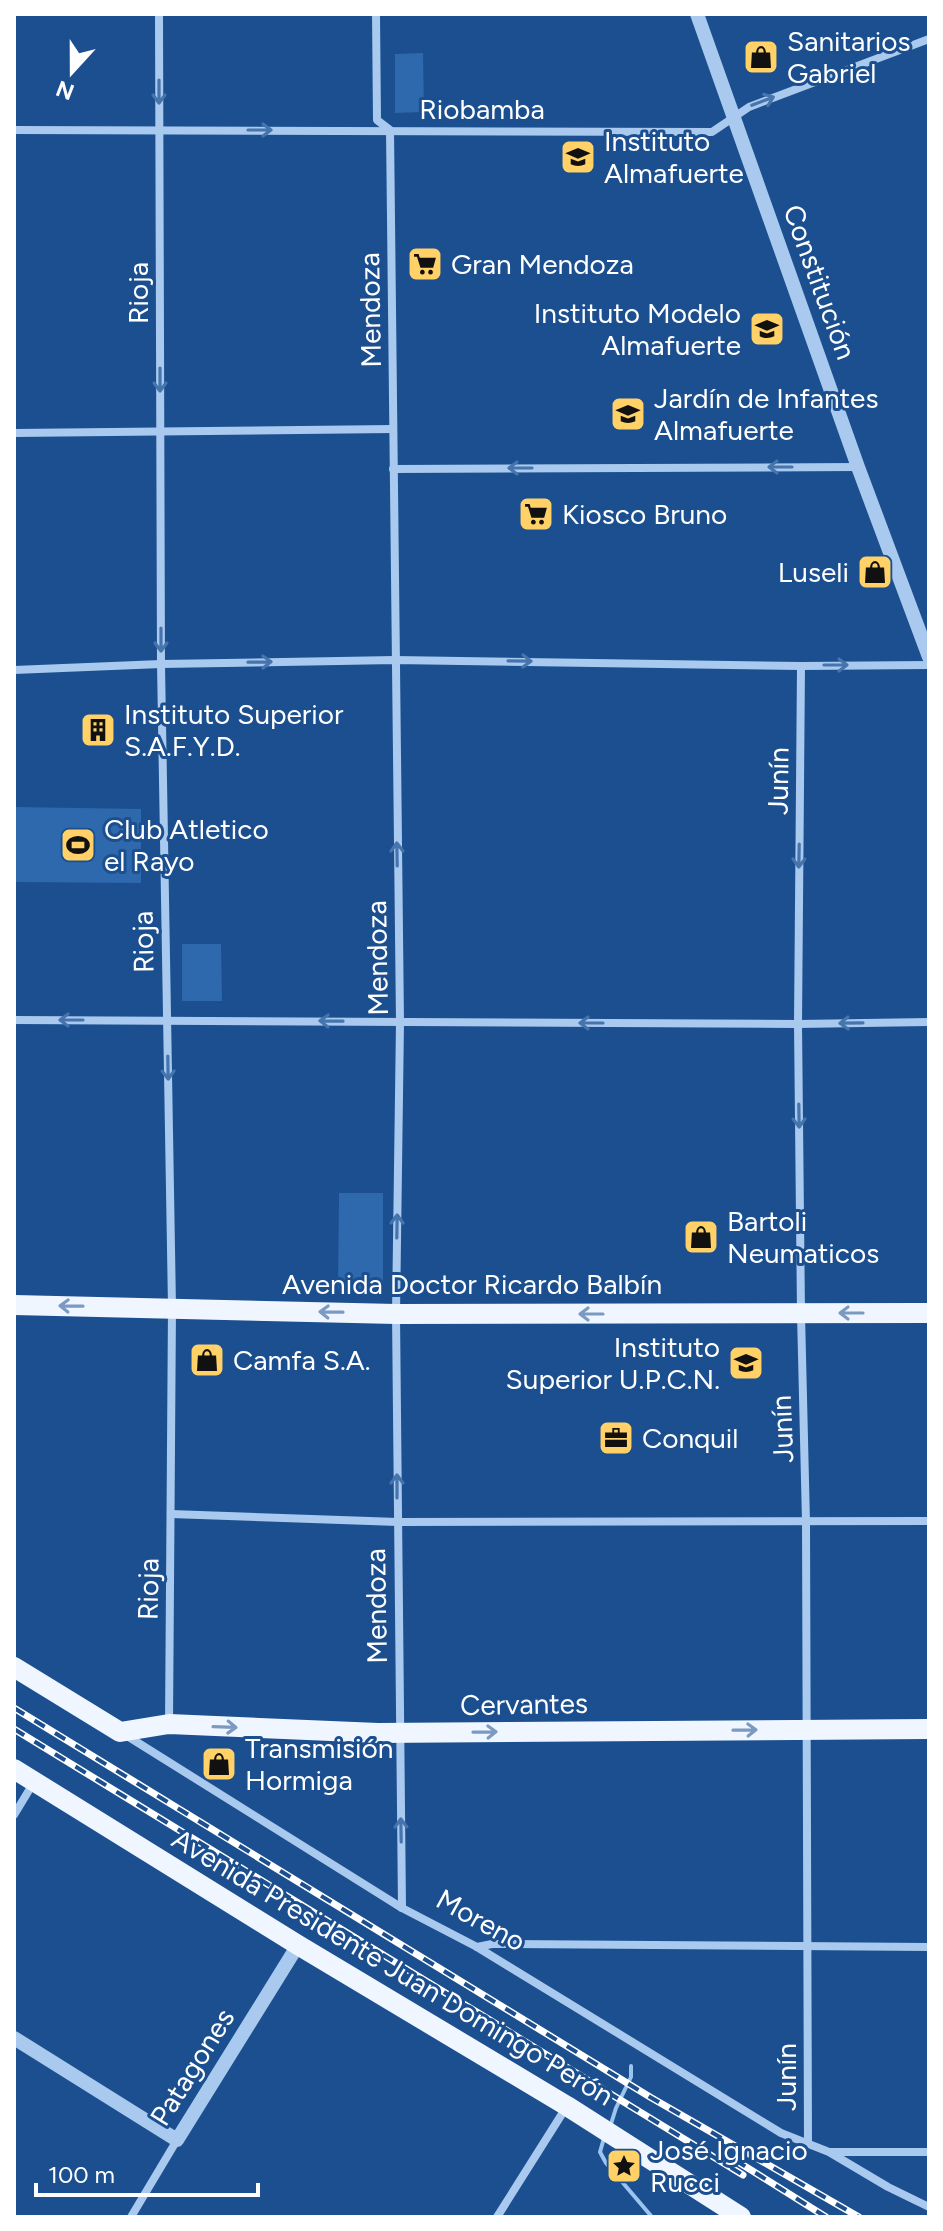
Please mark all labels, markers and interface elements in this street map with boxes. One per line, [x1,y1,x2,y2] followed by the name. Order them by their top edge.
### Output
[787,24,911,90] place label: Sanitarios Gabriel
[32,32,112,112] north arrow
[742,38,780,76] shop icon: Sanitarios Gabriel
[52,75,78,106] text: N
[151,78,167,105] one-way arrow
[419,92,545,126] street label: Riobamba
[750,93,775,107] one-way arrow
[246,122,273,138] one-way arrow
[604,124,744,190] place label: Instituto Almafuerte
[559,138,597,176] school or university icon: Instituto Almafuerte
[776,200,864,364] street label: Constitución
[406,245,444,283] supermarket icon: Gran Mendoza
[451,247,634,281] place label: Gran Mendoza
[352,252,388,368] street label: Mendoza
[121,262,155,324] street label: Rioja
[534,296,741,362] place label: Instituto Modelo Almafuerte
[748,310,786,348] school or university icon: Instituto Modelo Almafuerte
[152,366,168,393] one-way arrow
[654,381,878,447] place label: Jardín de Infantes Almafuerte
[609,395,647,433] school or university icon: Jardín de Infantes Almafuerte
[767,459,794,475] one-way arrow
[507,460,534,476] one-way arrow
[517,495,555,533] supermarket icon: Kiosco Bruno
[562,497,727,531] place label: Kiosco Bruno
[856,553,894,591] shop icon: Luseli
[778,555,849,589] place label: Luseli
[153,626,169,653] one-way arrow
[246,654,273,670] one-way arrow
[506,654,533,669] one-way arrow
[822,658,849,673] one-way arrow
[124,697,344,763] place label: Instituto Superior S.A.F.Y.D.
[79,711,117,749] building icon: Instituto Superior S.A.F.Y.D.
[760,747,796,815] street label: Junín
[104,812,269,878] place label: Club Atletico el Rayo
[59,826,97,864] sports icon: Club Atletico el Rayo
[390,841,405,868] one-way arrow
[792,842,807,869] one-way arrow
[359,900,395,1016] street label: Mendoza
[125,911,161,973] street label: Rioja
[58,1012,85,1028] one-way arrow
[318,1013,345,1029] one-way arrow
[578,1015,605,1031] one-way arrow
[838,1015,865,1031] one-way arrow
[160,1054,175,1081] one-way arrow
[791,1102,807,1129] one-way arrow
[727,1204,879,1270] place label: Bartoli Neumaticos
[389,1213,405,1240] one-way arrow
[682,1218,720,1256] shop icon: Bartoli Neumaticos
[282,1267,662,1301] street label: Avenida Doctor Ricardo Balbín
[58,1298,85,1314] one-way arrow
[318,1304,345,1320] one-way arrow
[578,1306,605,1322] one-way arrow
[838,1306,865,1321] one-way arrow
[506,1330,720,1396] place label: Instituto Superior U.P.C.N.
[188,1341,226,1379] shop icon: Camfa S.A.
[233,1343,371,1377] place label: Camfa S.A.
[727,1344,765,1382] school or university icon: Instituto Superior U.P.C.N.
[764,1395,800,1463] street label: Junín
[597,1419,635,1457] office icon: Conquil
[642,1421,739,1455] place label: Conquil
[390,1473,405,1500] one-way arrow
[358,1548,394,1664] street label: Mendoza
[130,1558,166,1620] street label: Rioja
[460,1686,588,1722] street label: Cervantes
[211,1719,238,1734] one-way arrow
[731,1722,758,1738] one-way arrow
[471,1724,498,1740] one-way arrow
[245,1731,393,1797] place label: Transmisión Hormiga
[200,1745,238,1783] shop icon: Transmisión Hormiga
[393,1817,409,1844] one-way arrow
[166,1821,620,2113] street label: Avenida Presidente Juan Domingo Perón
[431,1882,531,1958] street label: Moreno
[143,2002,241,2132] street label: Patagones
[769,2043,803,2111] street label: Junín
[650,2133,808,2199] place label: José Ignacio Rucci
[36,2147,258,2197] scale bar
[605,2147,643,2185] place icon: José Ignacio Rucci
[48,2160,115,2189] text: 100 m

